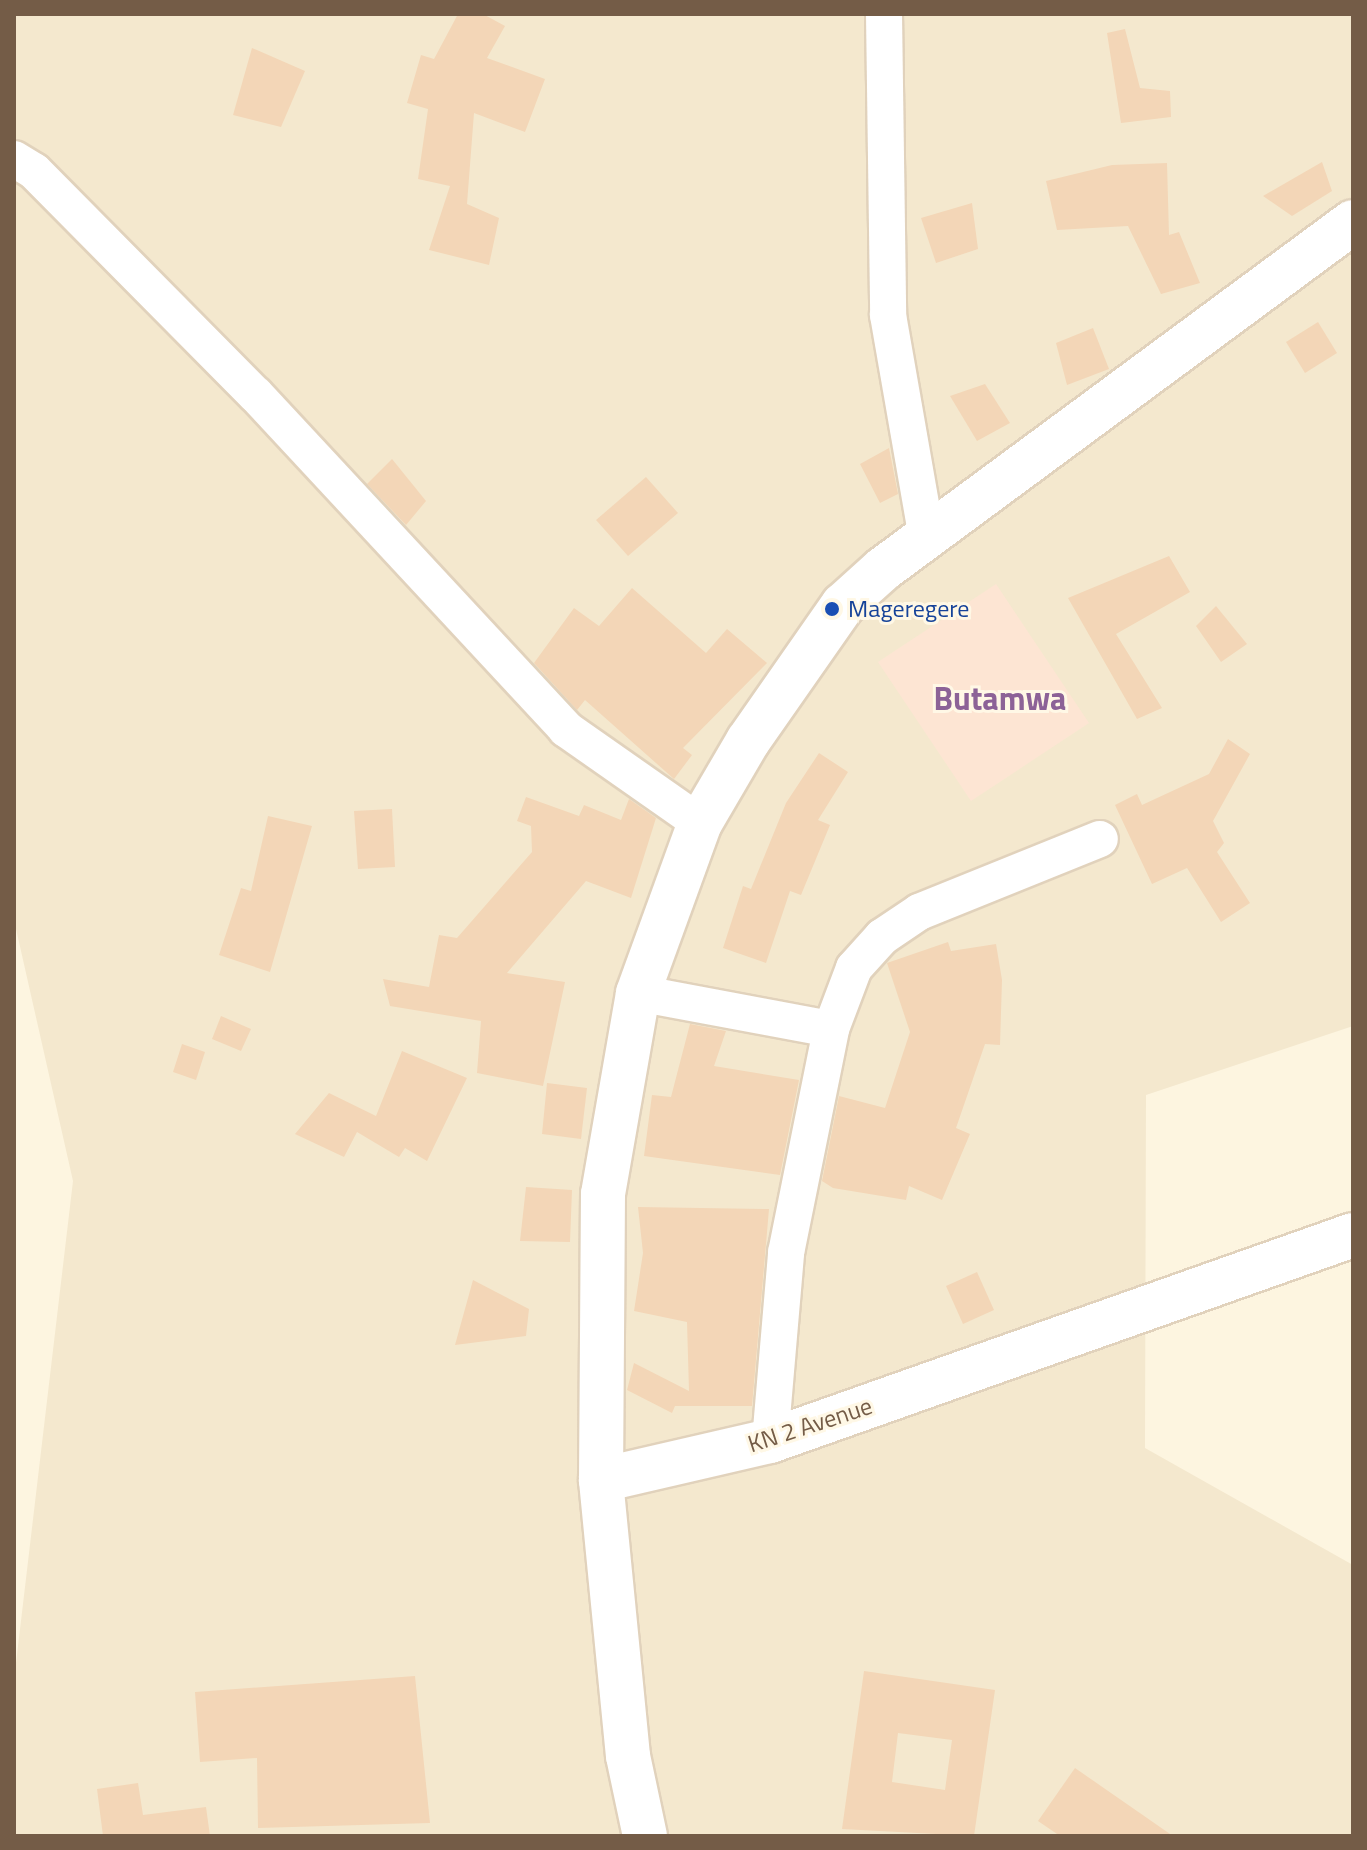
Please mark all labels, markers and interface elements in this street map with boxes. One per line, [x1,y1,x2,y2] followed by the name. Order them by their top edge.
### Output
[848,595,969,623] place label: Mageregere
[823,600,841,618] marker: Mageregere
[934,679,1066,717] district label: Butamwa
[744,1391,876,1459] street label: KN 2 Avenue

